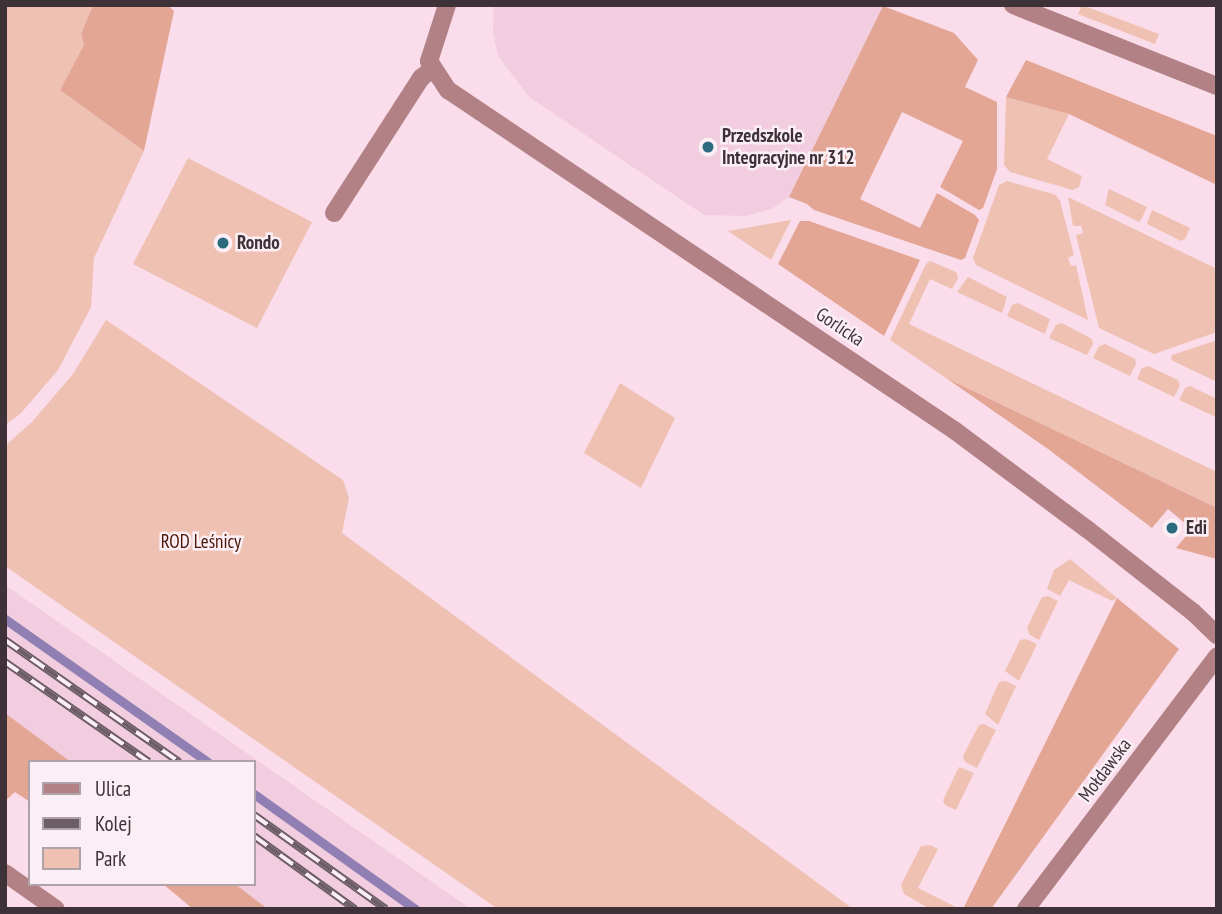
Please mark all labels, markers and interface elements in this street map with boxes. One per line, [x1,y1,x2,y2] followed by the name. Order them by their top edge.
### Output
[722,125,855,169] place label: Przedszkole Integracyjne nr 312
[700,139,716,155] marker: Przedszkole Integracyjne nr 312
[237,232,280,254] place label: Rondo
[215,235,231,251] marker: Rondo
[812,303,868,351] street label: Gorlicka
[1186,517,1207,539] place label: Edi
[1164,520,1180,536] marker: Edi
[161,531,241,553] park label: ROD Leśnicy
[1074,734,1136,806] street label: Mołdawska
[28,760,256,886] legend
[95,775,131,802] text: Ulica
[95,810,132,837] text: Kolej
[95,845,126,872] text: Park

